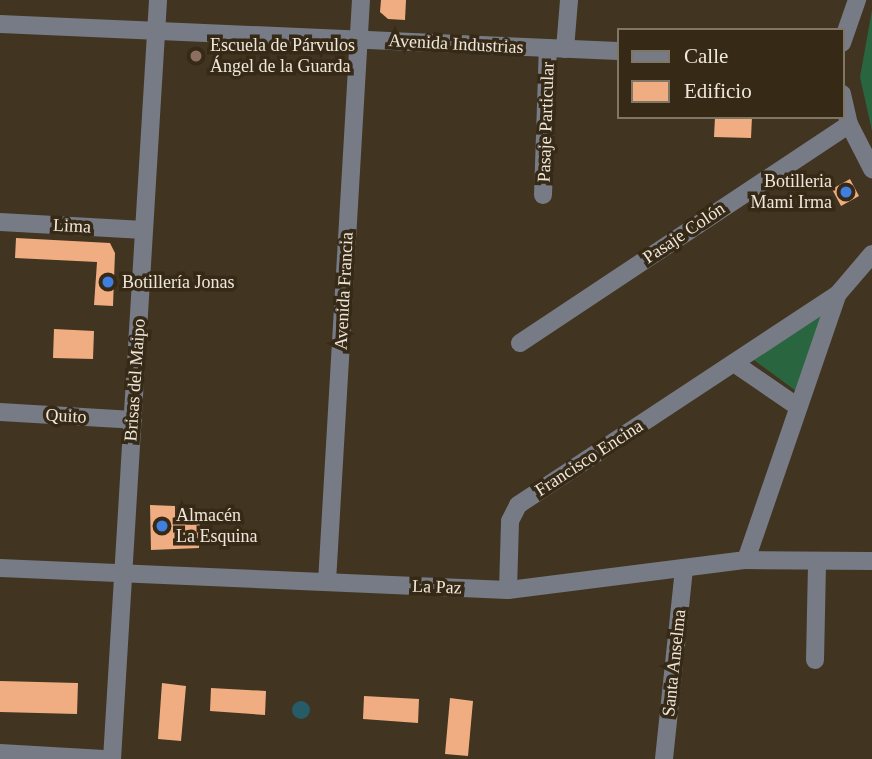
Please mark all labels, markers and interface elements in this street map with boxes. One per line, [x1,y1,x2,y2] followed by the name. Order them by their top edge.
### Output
[616,28,844,119] legend
[388,30,524,58] street label: Avenida Industrias
[210,35,355,78] place label: Escuela de Párvulos Ángel de la Guarda
[684,44,728,68] text: Calle
[188,48,204,64] marker: Escuela de Párvulos Ángel de la Guarda
[533,61,559,183] street label: Pasaje Particular
[684,79,752,103] text: Edificio
[751,171,832,214] place label: Botilleria Mami Irma
[838,184,854,200] marker: Botilleria Mami Irma
[639,198,729,268] street label: Pasaje Colón
[52,214,92,238] street label: Lima
[330,231,358,351] street label: Avenida Francia
[122,271,234,293] place label: Botillería Jonas
[100,274,116,290] marker: Botillería Jonas
[120,318,150,442] street label: Brisas del Maipo
[45,404,87,428] street label: Quito
[531,415,647,501] street label: Francisco Encina
[176,505,257,548] place label: Almacén La Esquina
[154,518,170,534] marker: Almacén La Esquina
[412,575,462,599] street label: La Paz
[658,608,690,718] street label: Santa Anselma

